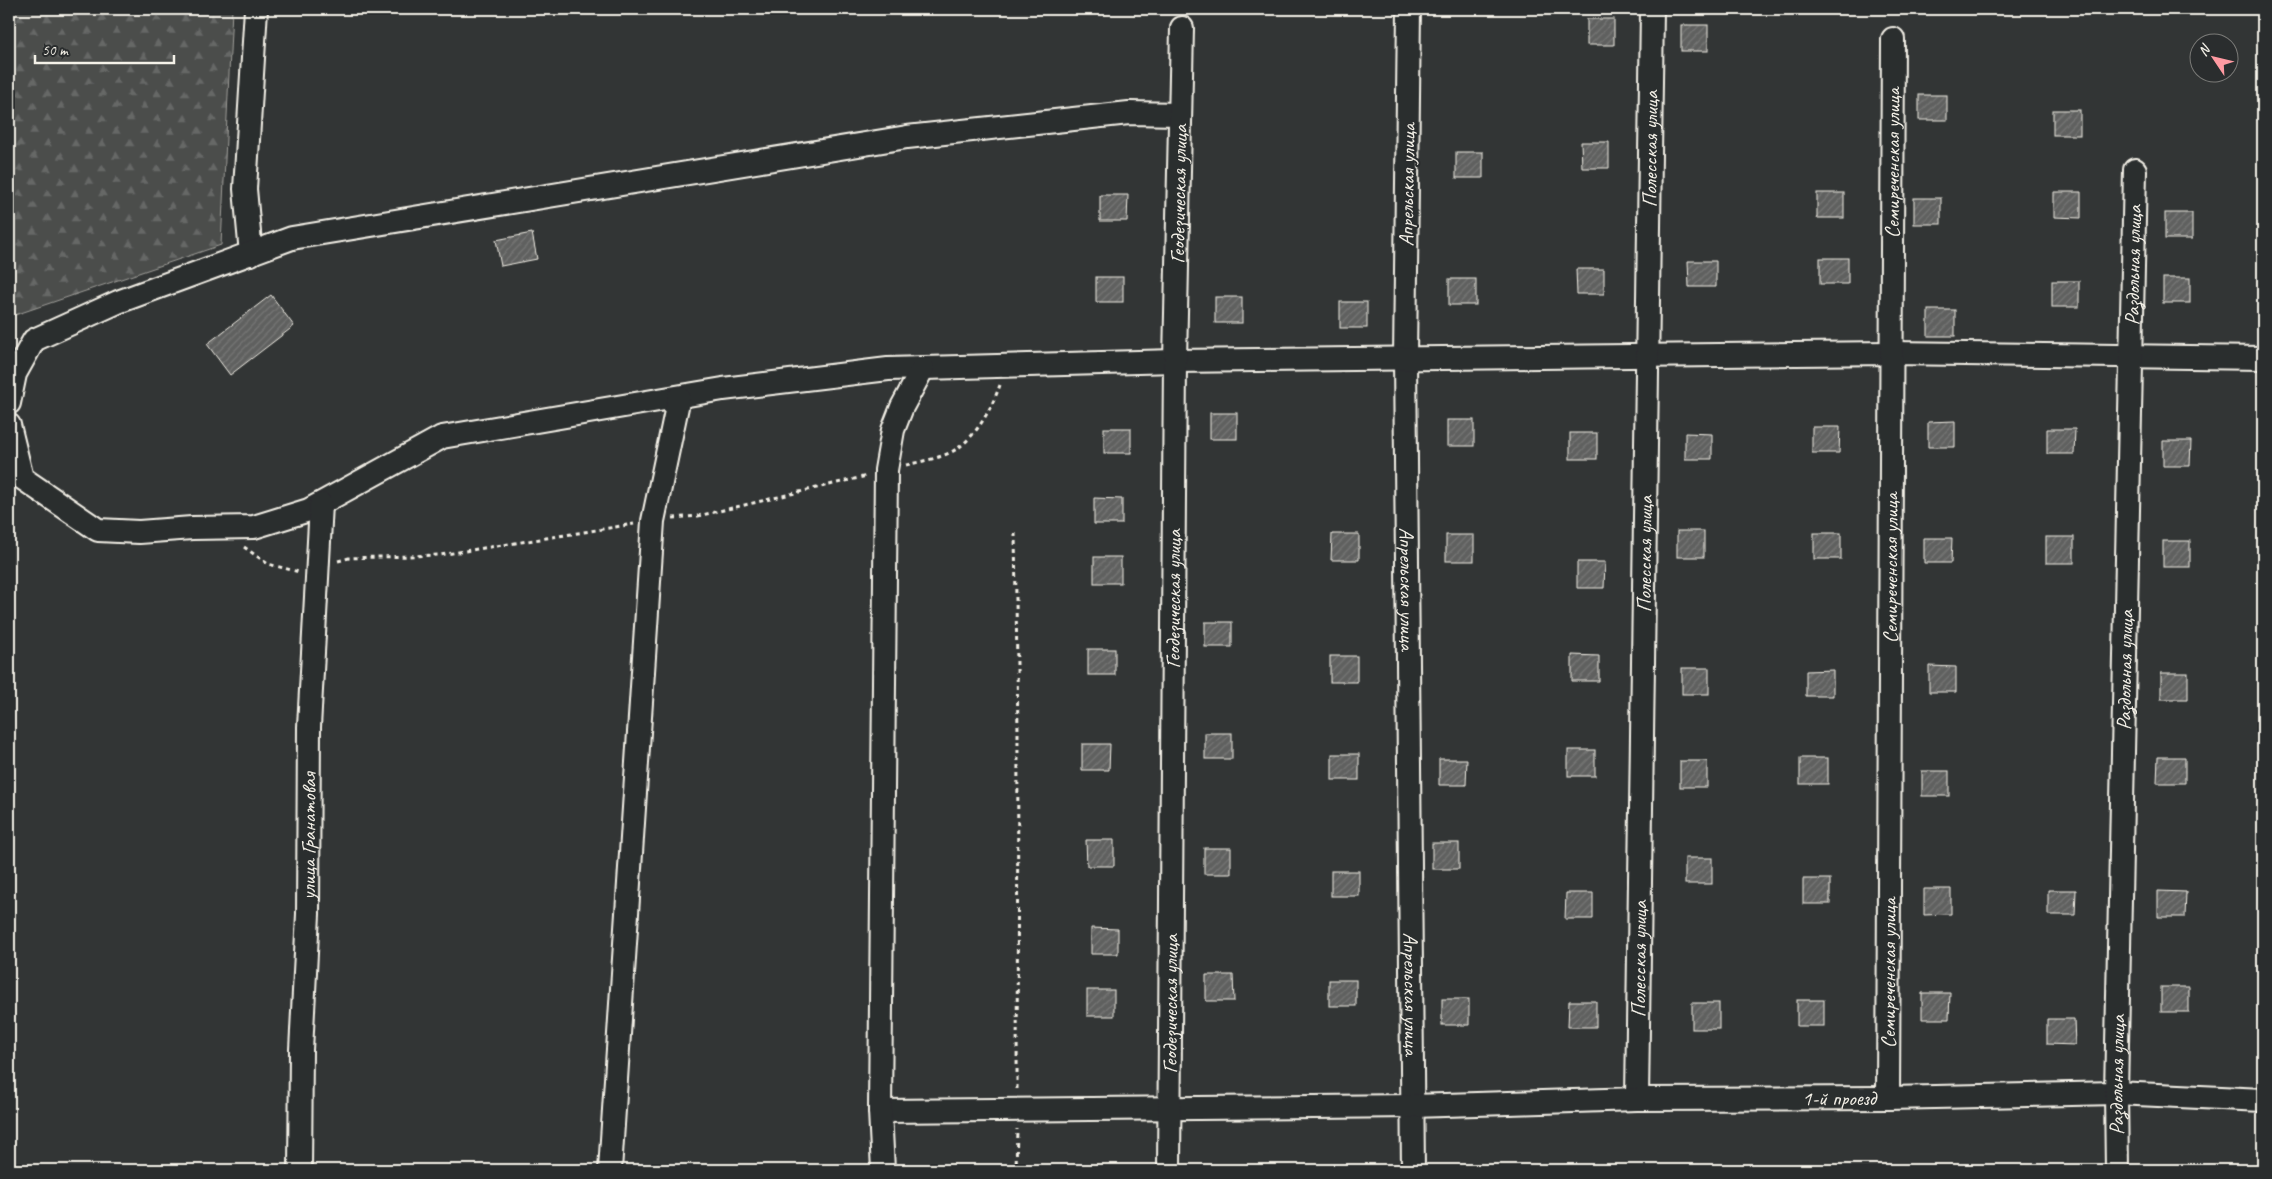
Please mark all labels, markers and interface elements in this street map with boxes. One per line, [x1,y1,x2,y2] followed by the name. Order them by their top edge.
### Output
[35,32,174,64] scale bar
[2190,32,2240,82] north arrow
[2194,40,2215,59] text: N
[42,41,69,60] text: 50 m
[1879,85,1906,238] street label: Семиреченская улица
[1636,89,1664,208] street label: Полесская улица
[1393,121,1421,247] street label: Апрельская улица
[1164,123,1193,264] street label: Геодезическая улица
[2119,203,2147,326] street label: Раздольная улица
[1877,490,1904,643] street label: Семиреченская улица
[1631,494,1658,613] street label: Полесская улица
[1394,527,1421,653] street label: Апрельская улица
[1160,528,1187,669] street label: Геодезическая улица
[2110,608,2139,730] street label: Раздольная улица
[295,771,322,902] street label: улица Гранатовая
[1875,895,1902,1048] street label: Семиреченская улица
[1625,899,1653,1018] street label: Полесская улица
[1398,932,1425,1058] street label: Апрельская улица
[1157,933,1184,1074] street label: Геодезическая улица
[2103,1013,2131,1135] street label: Раздольная улица
[1802,1085,1878,1111] street label: 1-й проезд

